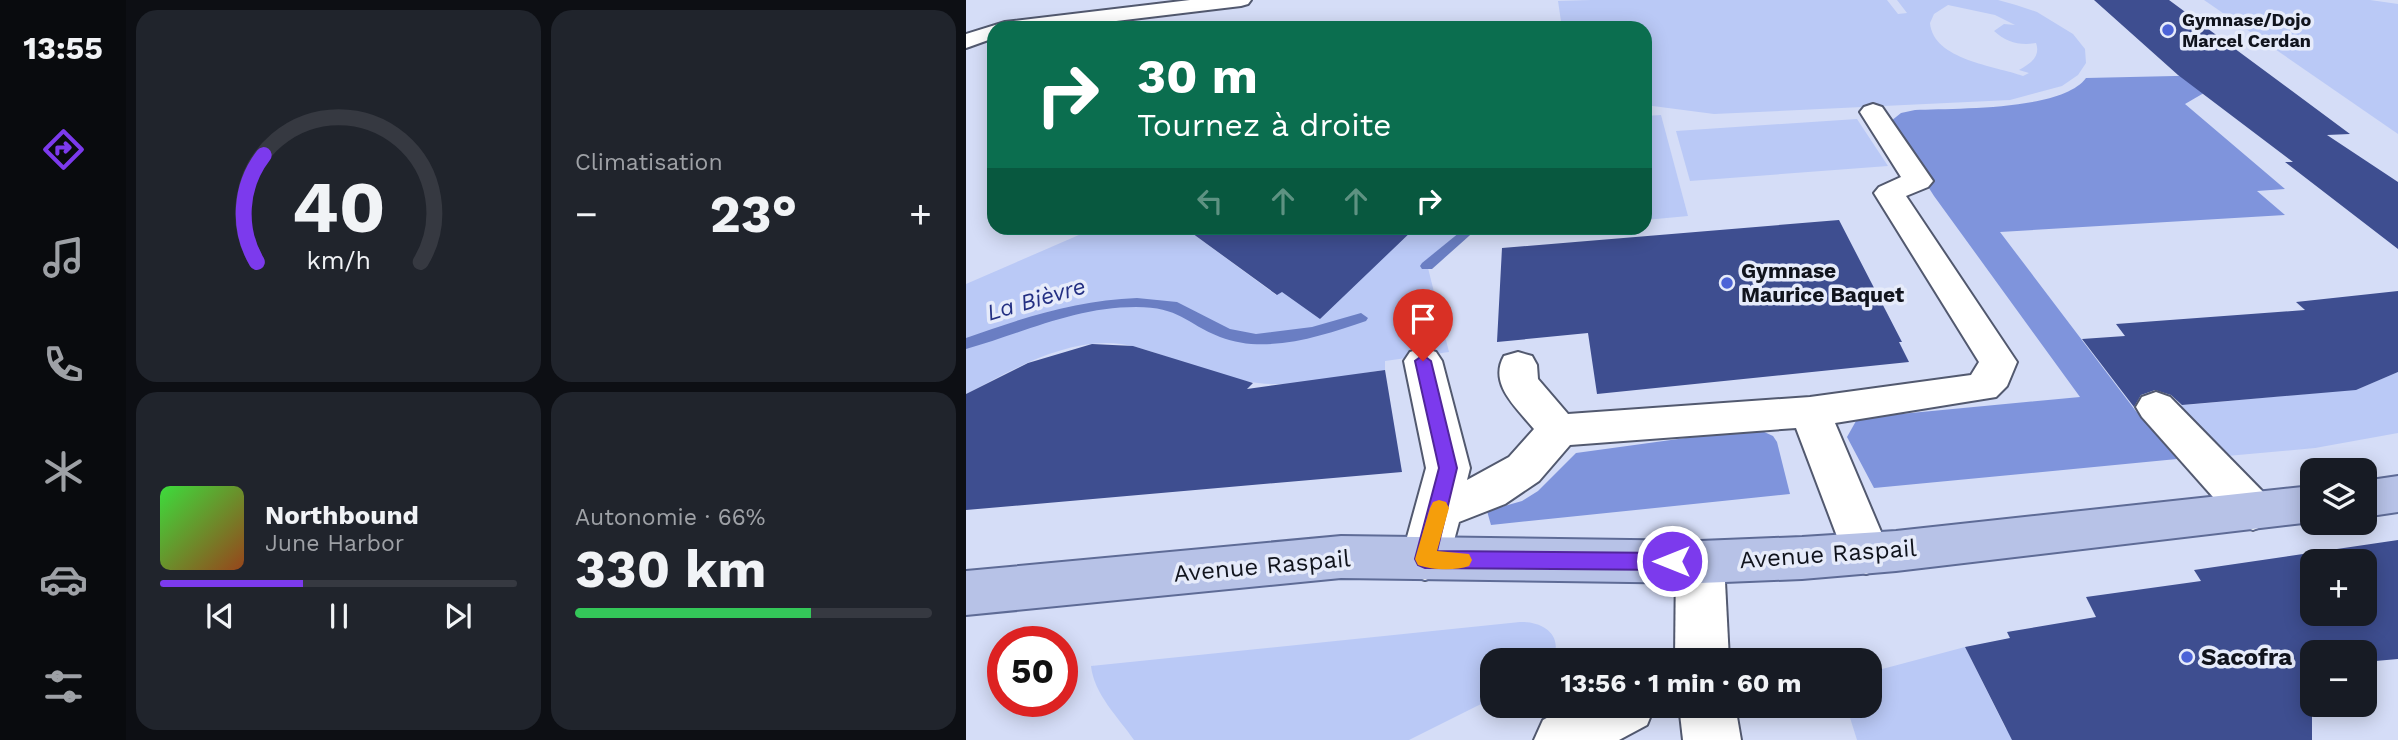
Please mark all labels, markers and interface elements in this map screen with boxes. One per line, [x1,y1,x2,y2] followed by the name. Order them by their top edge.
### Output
[2182,9,2312,51] place label: Gymnase/Dojo Marcel Cerdan
[2160,22,2176,38] marker: Gymnase/Dojo Marcel Cerdan
[23,29,103,67] text: 13:55
[1137,47,1258,105] text: 30 m
[1022,49,1113,140] icon: right
[1137,106,1392,144] text: Tournez à droite
[39,125,88,174] icon: directions
[575,149,723,176] text: Climatisation
[292,164,385,250] text: 40
[1191,182,1229,220] icon: left
[1264,182,1302,220] icon: ahead
[1337,182,1375,220] icon: ahead
[1410,182,1448,220] icon: right
[710,184,797,245] text: 23°
[575,192,598,236] text: −
[909,192,932,236] text: +
[39,233,88,282] icon: music
[306,246,371,275] text: km/h
[1741,258,1904,307] place label: Gymnase Maurice Baquet
[984,273,1089,326] water label: La Bièvre
[1719,275,1735,291] marker: Gymnase Maurice Baquet
[1393,289,1453,361] pin
[1404,300,1442,338] icon: arrive
[39,340,88,389] icon: phone
[39,447,88,496] icon: climate
[2300,458,2377,717] map controls
[2300,458,2377,535] button: layers
[265,500,419,530] text: Northbound
[575,504,766,531] text: Autonomie · 66%
[1635,524,1709,598] position arrow
[265,530,404,557] text: June Harbor
[1738,534,1918,574] street label: Avenue Raspail
[575,539,766,600] text: 330 km
[1172,544,1352,588] street label: Avenue Raspail
[2300,549,2377,626] button: +
[39,555,88,604] icon: car
[201,597,239,635] icon: previous
[320,597,358,635] icon: pause
[439,597,477,635] icon: next
[987,626,1078,717] speed limit sign: 50
[2300,640,2377,717] button: −
[2201,643,2292,671] place label: Sacofra
[2179,649,2195,665] marker: Sacofra
[39,662,88,711] icon: filters
[1561,668,1801,698] text: 13:56 · 1 min · 60 m

